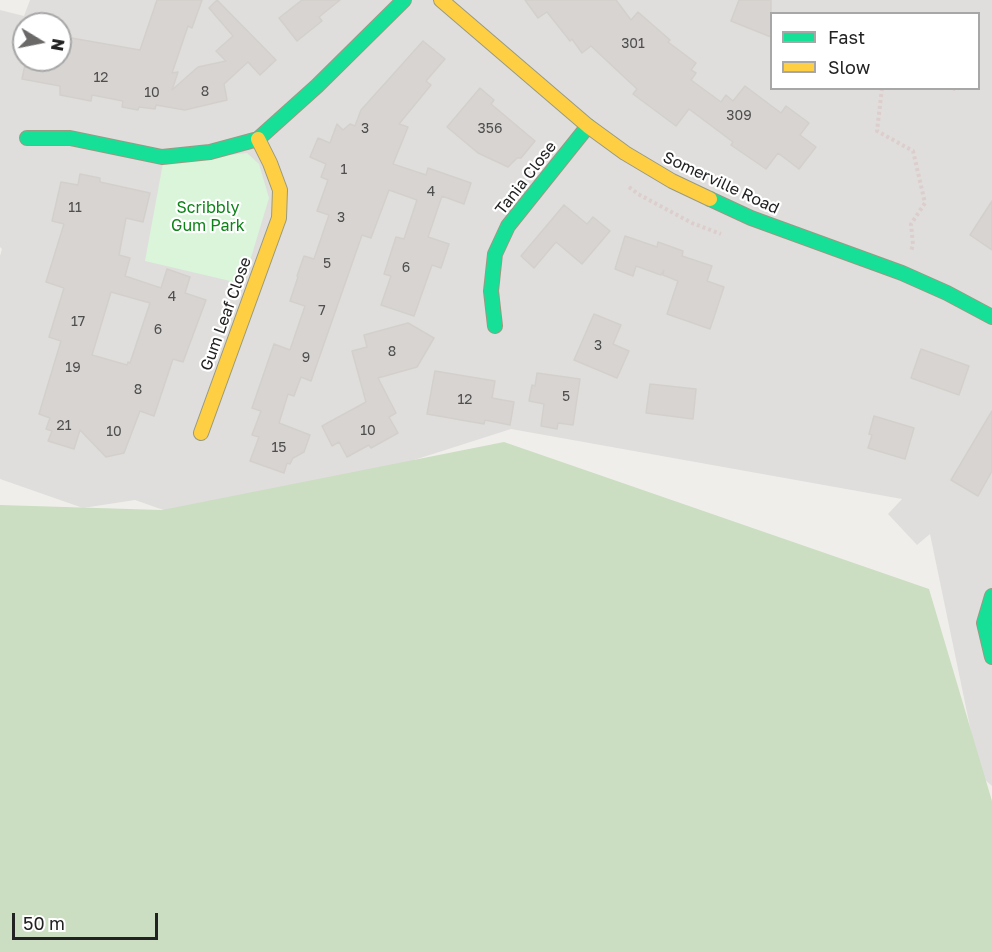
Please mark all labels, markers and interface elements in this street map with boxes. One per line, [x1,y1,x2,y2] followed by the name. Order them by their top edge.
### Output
[12,12,72,72] north arrow
[770,12,980,90] legend
[828,26,865,48] text: Fast
[621,36,645,52] house number: 301
[47,37,69,53] text: N
[828,56,870,78] text: Slow
[94,70,108,86] house number: 12
[201,84,209,100] house number: 8
[144,85,160,101] house number: 10
[726,108,752,124] house number: 309
[361,121,369,137] house number: 3
[478,121,502,137] house number: 356
[491,137,561,219] street label: Tania Close
[660,148,782,218] street label: Somerville Road
[341,162,347,178] house number: 1
[427,184,435,200] house number: 4
[171,198,245,236] park label: Scribbly Gum Park
[68,200,82,216] house number: 11
[337,210,345,226] house number: 3
[197,255,255,373] street label: Gum Leaf Close
[323,256,331,272] house number: 5
[402,260,410,276] house number: 6
[168,289,176,305] house number: 4
[318,303,326,319] house number: 7
[71,314,85,330] house number: 17
[154,322,162,338] house number: 6
[594,338,602,354] house number: 3
[388,344,396,360] house number: 8
[302,350,310,366] house number: 9
[65,360,81,376] house number: 19
[134,382,142,398] house number: 8
[562,389,570,405] house number: 5
[458,392,472,408] house number: 12
[57,418,71,434] house number: 21
[360,423,376,439] house number: 10
[106,424,122,440] house number: 10
[272,440,286,456] house number: 15
[15,901,160,939] scale bar
[23,912,65,934] text: 50 m

